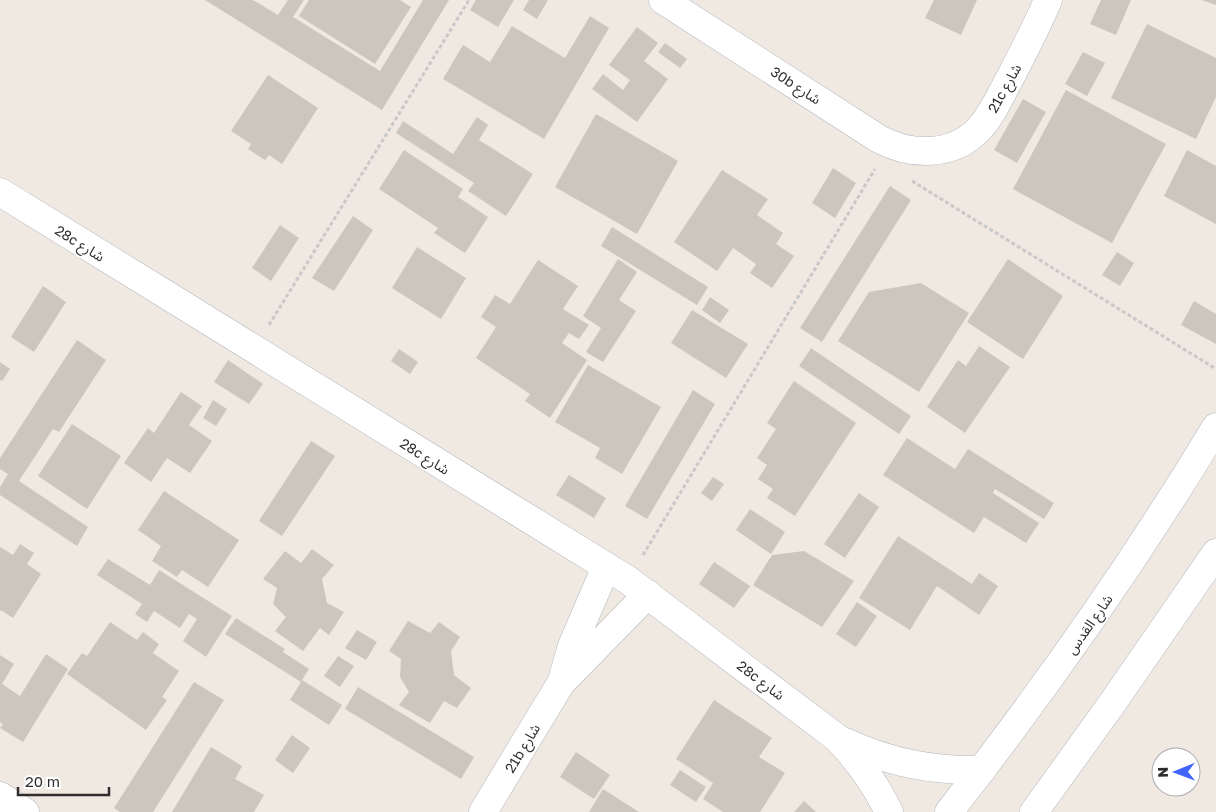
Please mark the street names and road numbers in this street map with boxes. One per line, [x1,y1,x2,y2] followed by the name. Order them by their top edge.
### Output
[984,61,1027,117] street label: 21c شارع
[766,63,824,110] street label: 30b شارع
[51,221,108,267] street label: 28c شارع
[396,434,453,480] street label: 28c شارع
[1062,591,1118,659] street label: شارع القدس
[732,657,788,706] street label: 28c شارع
[501,720,546,777] street label: 21b شارع

